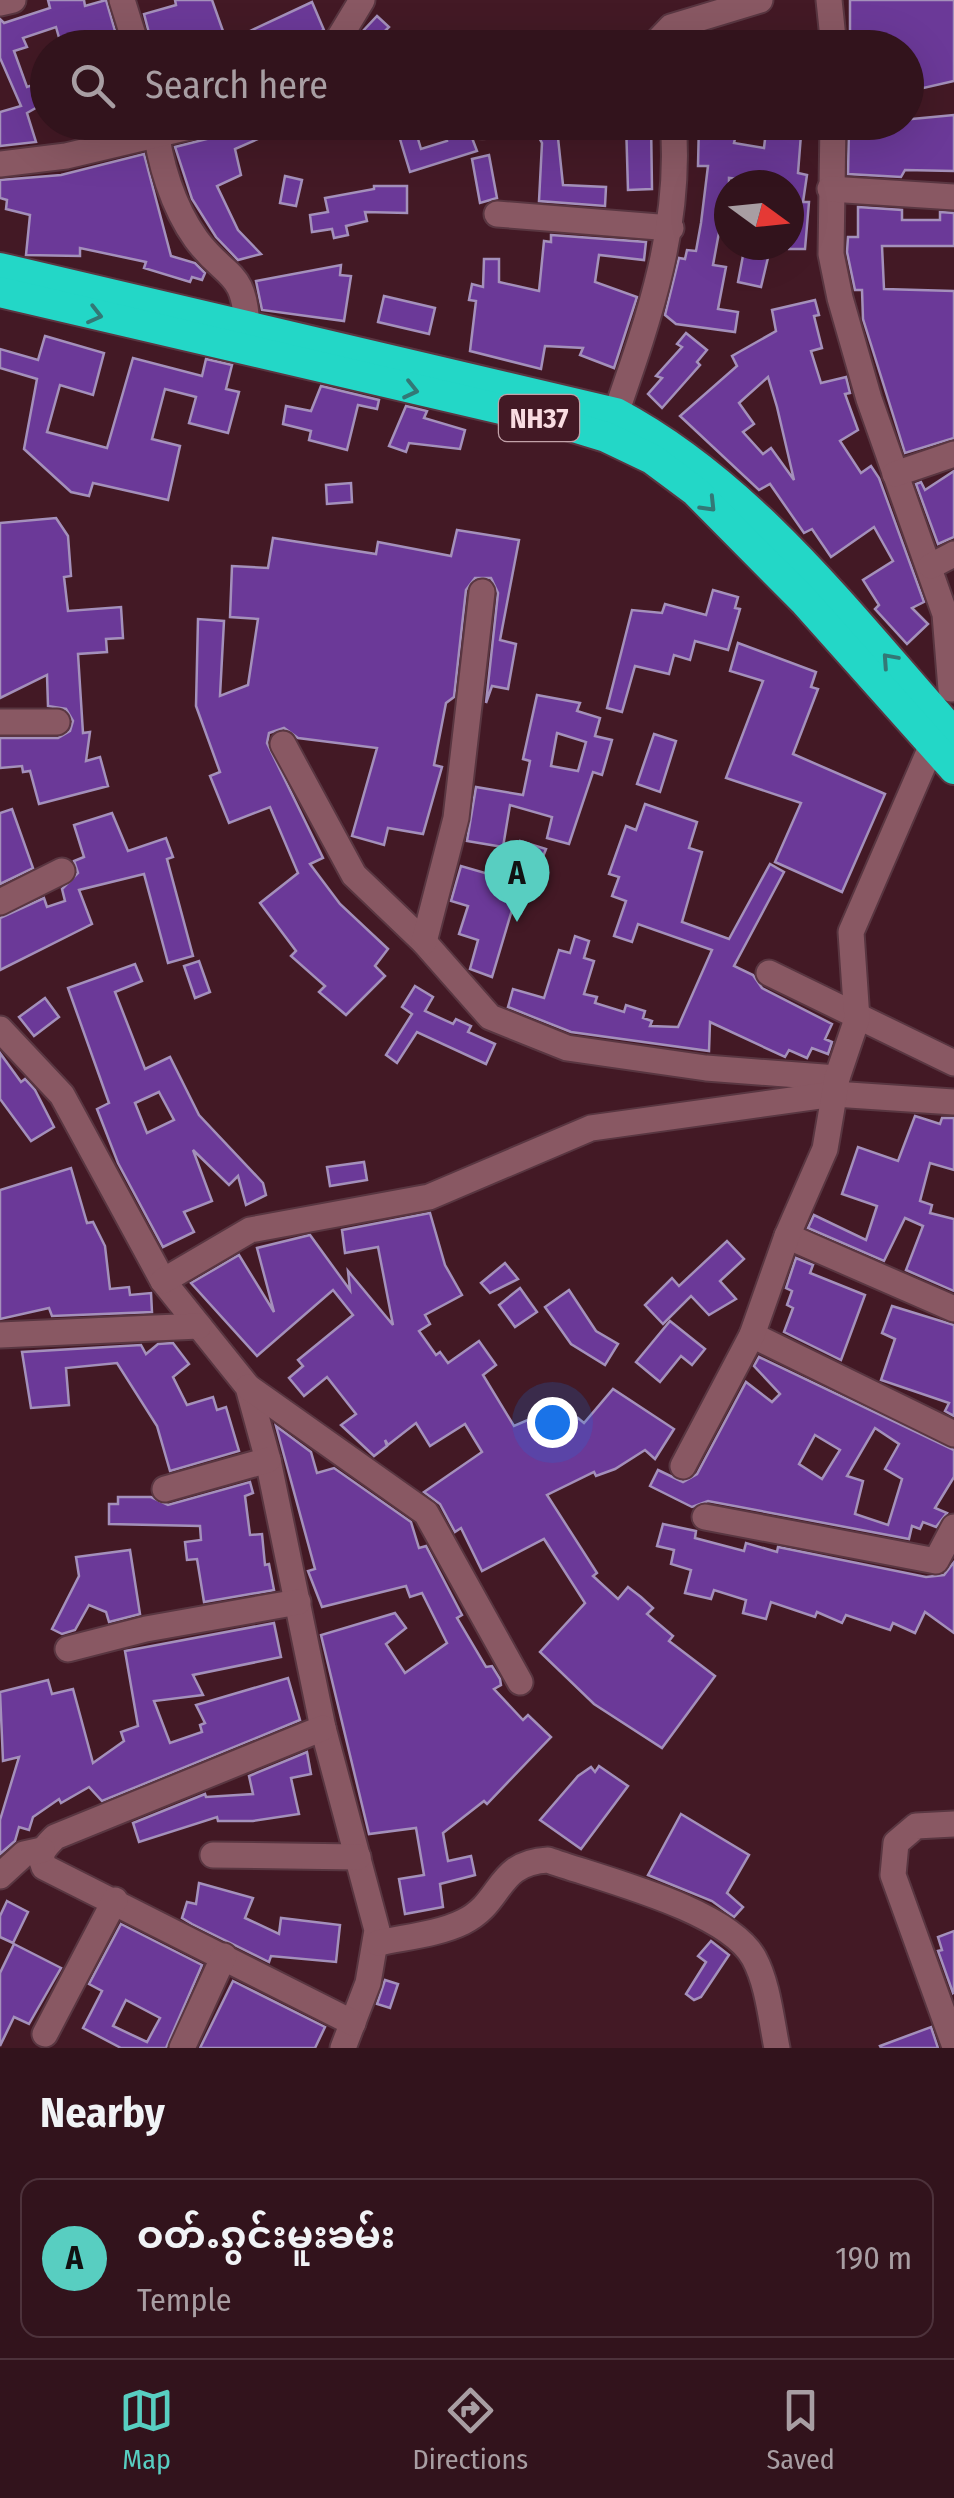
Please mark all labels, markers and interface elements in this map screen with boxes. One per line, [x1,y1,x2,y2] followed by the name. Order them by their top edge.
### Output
[30,30,924,140] search box
[65,58,120,113] icon: search
[145,62,328,108] text: Search here
[714,170,804,260] north arrow
[86,303,103,324] one-way arrow
[402,378,419,399] one-way arrow
[499,395,579,441] road number: NH37
[697,493,715,511] one-way arrow
[883,653,901,672] one-way arrow
[484,840,550,922] pin: A
[527,1397,578,1448] your location
[40,2088,165,2138] text: Nearby
[137,2212,395,2258] text: ဝတ်ႉၵွင်းမူးၶမ်း
[66,2239,83,2277] text: A
[835,2239,912,2277] text: 190 m
[137,2281,232,2319] text: Temple
[119,2383,174,2476] tab: Map
[412,2383,528,2476] tab: Directions
[766,2383,835,2476] tab: Saved

